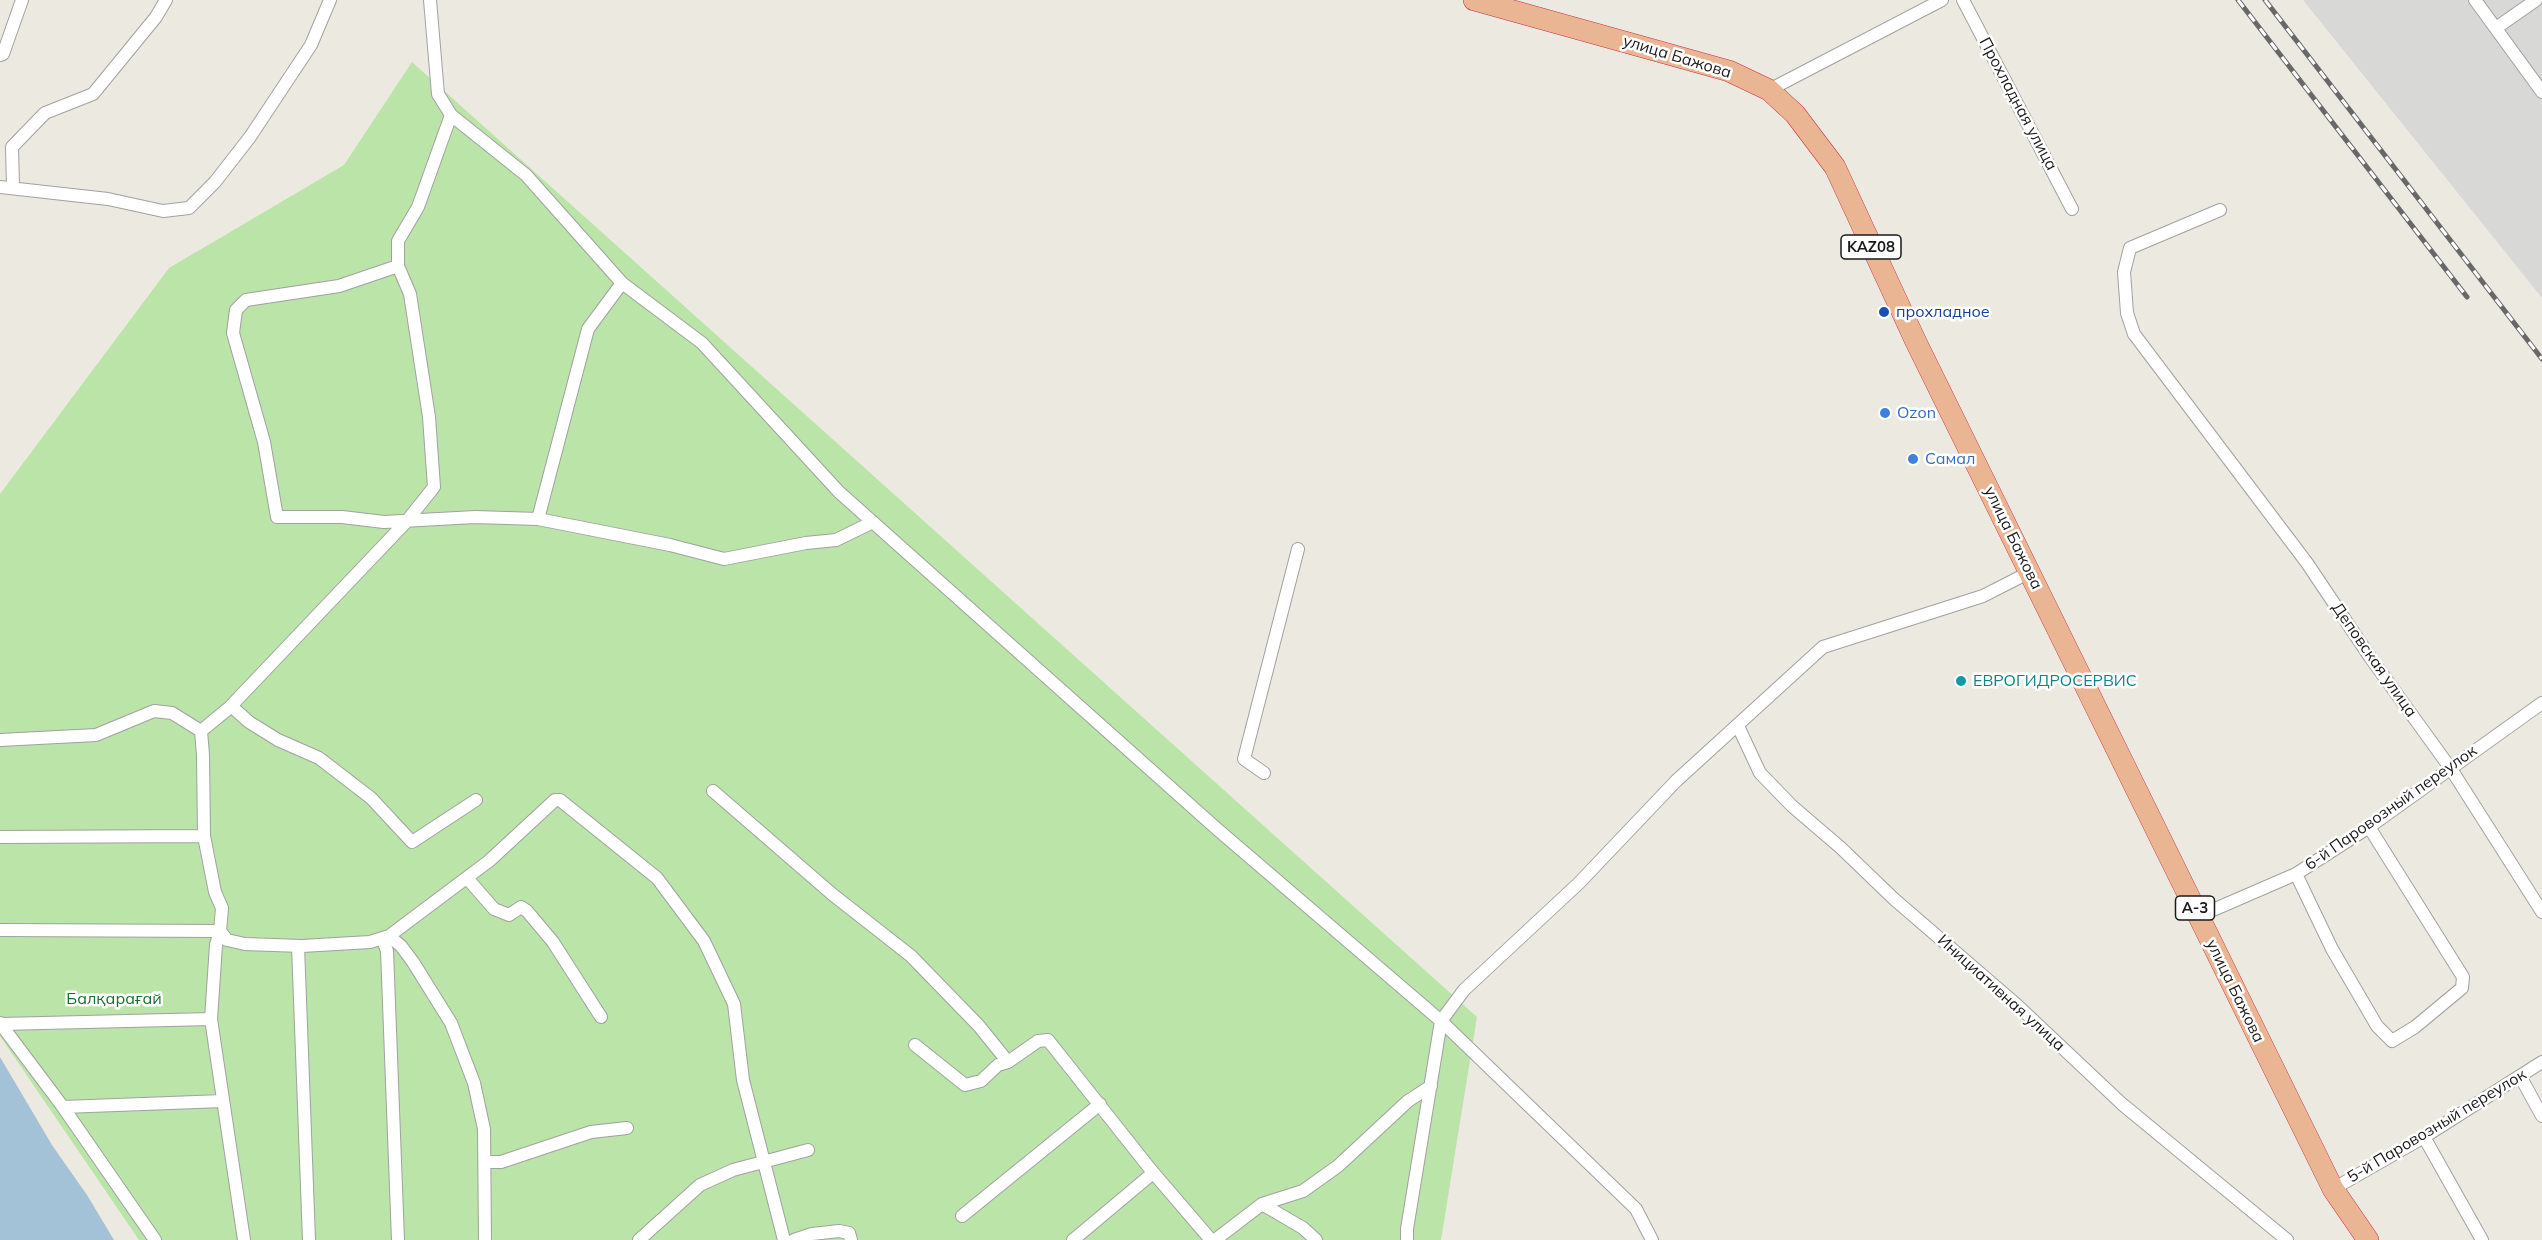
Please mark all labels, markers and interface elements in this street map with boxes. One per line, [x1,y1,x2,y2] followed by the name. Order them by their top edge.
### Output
[1620,31,1734,83] street label: улица Бажова
[1975,34,2061,174] street label: Прохладная улица
[1841,235,1901,259] road number: KAZ08
[1896,302,1990,322] place label: прохладное
[1877,305,1891,319] marker: прохладное
[1897,403,1936,423] place label: Ozon
[1878,406,1892,420] marker: Ozon
[1925,449,1975,469] place label: Самал
[1906,452,1920,466] marker: Самал
[1980,483,2046,593] street label: улица Бажова
[2327,599,2421,721] street label: Деповская улица
[1973,671,2137,691] place label: ЕВРОГИДРОСЕРВИС
[1954,674,1968,688] marker: ЕВРОГИДРОСЕРВИС
[2301,741,2481,875] street label: 6-й Паровозный переулок
[2176,896,2214,920] road number: A-3
[1933,931,2069,1055] street label: Инициативная улица
[2202,936,2268,1046] street label: улица Бажова
[66,989,162,1009] park label: Балқарағай
[2344,1065,2530,1187] street label: 5-й Паровозный переулок

